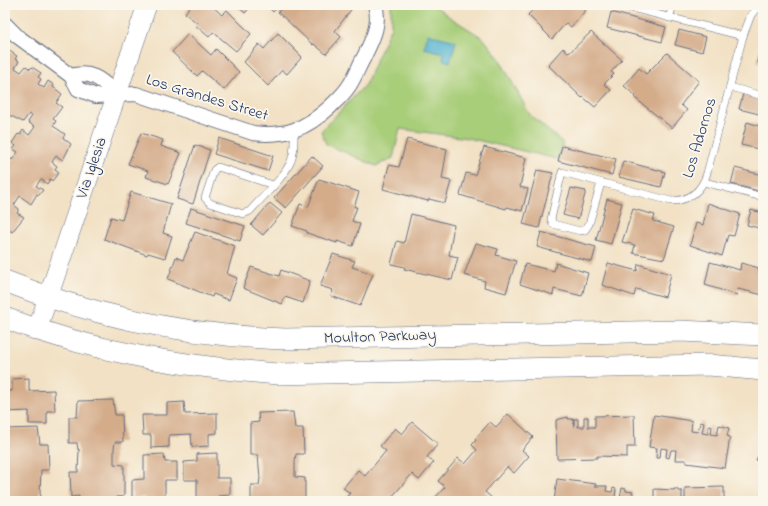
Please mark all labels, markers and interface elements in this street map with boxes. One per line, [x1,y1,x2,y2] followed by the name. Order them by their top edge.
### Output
[143,68,272,128] street label: Los Grandes Street
[676,95,724,181] street label: Los Adornos
[70,134,114,203] street label: Via Iglesia
[323,323,437,351] street label: Moulton Parkway

